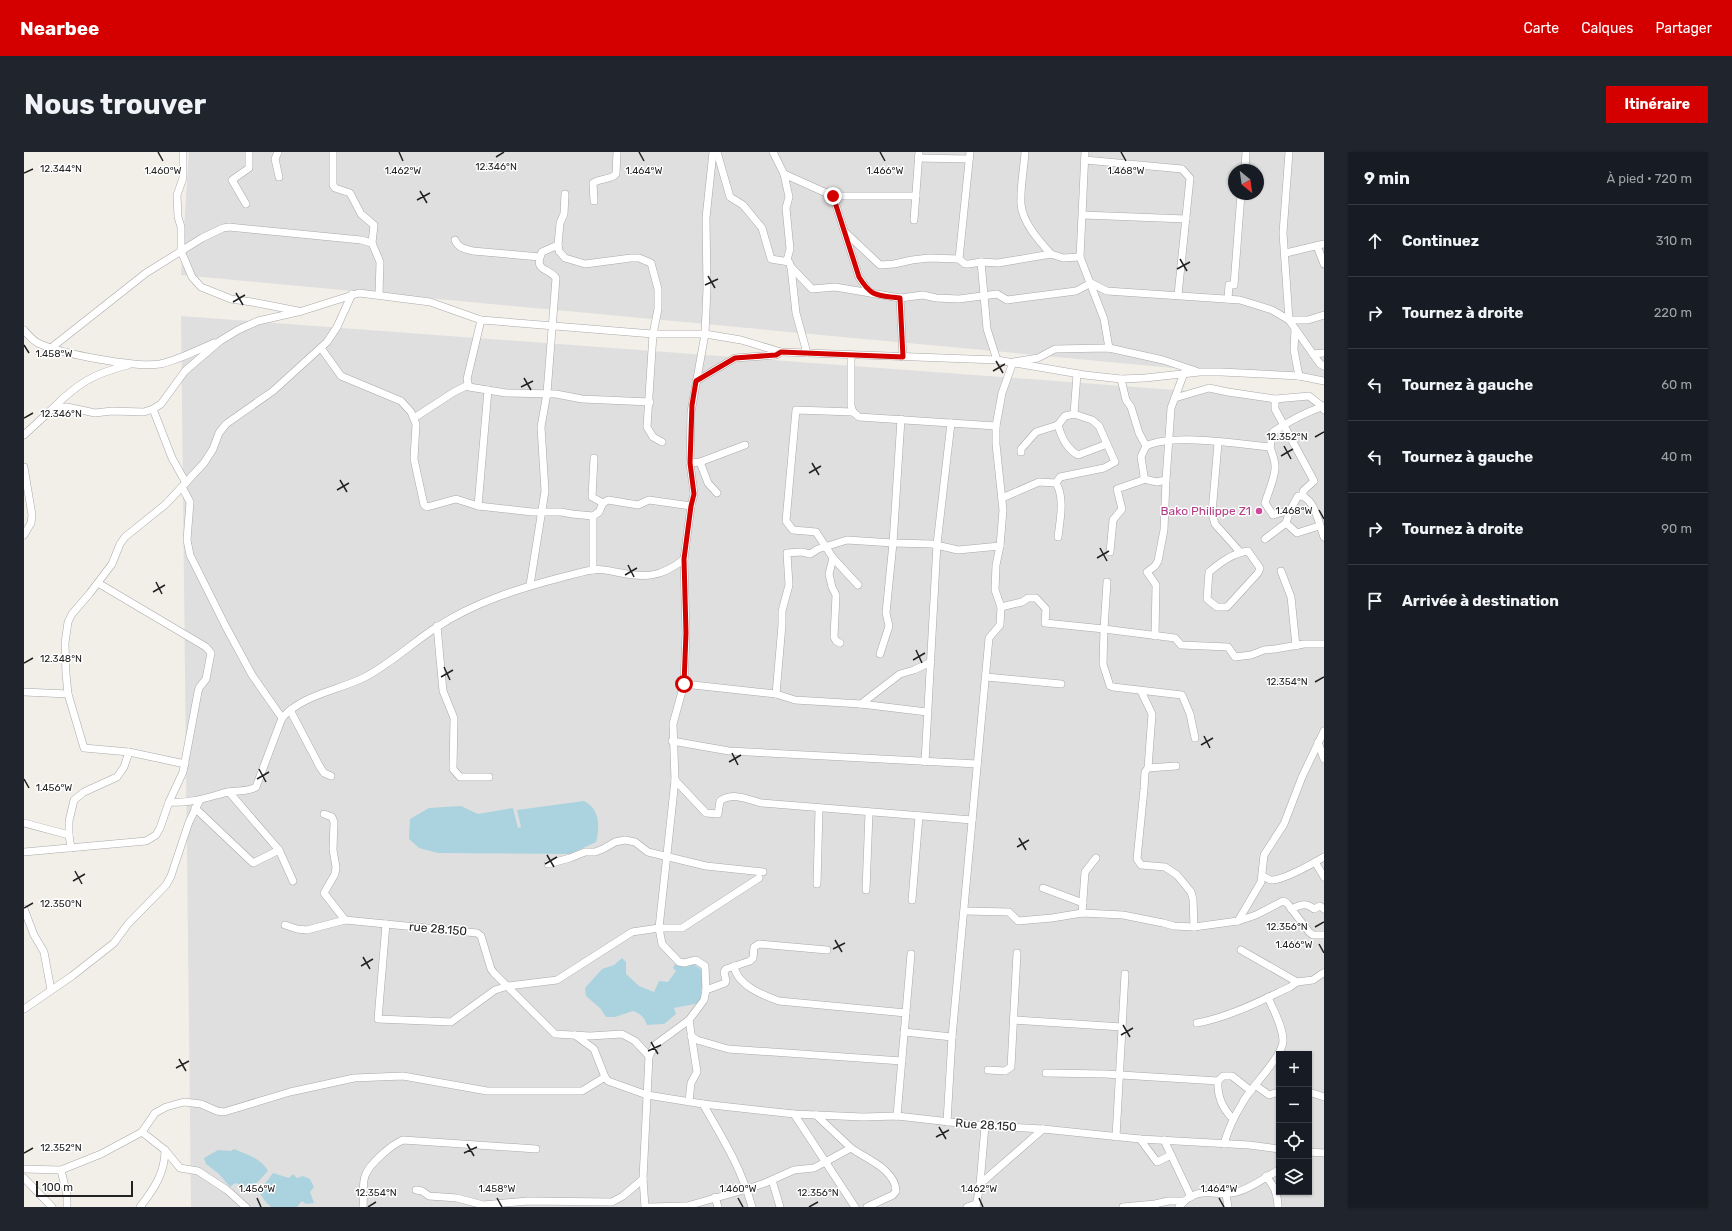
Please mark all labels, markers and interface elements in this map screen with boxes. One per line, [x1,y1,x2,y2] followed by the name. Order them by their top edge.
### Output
[20,17,99,40] text: Nearbee
[1523,20,1559,37] text: Carte
[1581,20,1633,37] text: Calques
[1655,20,1712,37] text: Partager
[1606,86,1708,123] button: Itinéraire
[24,88,206,121] text: Nous trouver
[475,161,517,173] text: 12.346°N
[40,163,82,175] text: 12.344°N
[1228,164,1264,200] north arrow
[144,165,182,177] text: 1.460°W
[385,165,421,177] text: 1.462°W
[626,165,663,177] text: 1.464°W
[867,165,903,177] text: 1.466°W
[1107,165,1145,177] text: 1.468°W
[1364,168,1410,188] text: 9 min
[1607,171,1692,186] text: À pied · 720 m
[824,187,842,205] route end
[1364,230,1386,252] icon: ahead
[1402,232,1479,250] text: Continuez
[1656,233,1692,248] text: 310 m
[1364,302,1386,324] icon: right
[1402,304,1523,322] text: Tournez à droite
[1654,305,1692,320] text: 220 m
[35,348,73,360] text: 1.458°W
[1364,374,1386,396] icon: left
[1402,376,1533,394] text: Tournez à gauche
[1661,377,1692,392] text: 60 m
[40,408,82,420] text: 12.346°N
[1266,431,1308,443] text: 12.352°N
[1364,446,1386,468] icon: left
[1402,448,1533,466] text: Tournez à gauche
[1661,449,1692,464] text: 40 m
[1161,504,1251,518] place label: Bako Philippe Z1
[1275,505,1313,517] text: 1.468°W
[1254,506,1264,516] marker: Bako Philippe Z1
[1364,518,1386,540] icon: right
[1402,520,1523,538] text: Tournez à droite
[1661,521,1692,536] text: 90 m
[1364,590,1386,612] icon: arrive
[1402,592,1559,610] text: Arrivée à destination
[40,653,82,665] text: 12.348°N
[675,675,693,693] route start
[1266,676,1308,688] text: 12.354°N
[36,782,72,794] text: 1.456°W
[40,898,82,910] text: 12.350°N
[408,919,468,939] street label: rue 28.150
[1266,921,1308,933] text: 12.356°N
[1276,939,1312,951] text: 1.466°W
[1276,1051,1312,1195] map controls
[1276,1051,1312,1087] button: +
[1276,1087,1312,1123] button: −
[955,1116,1017,1134] street label: Rue 28.150
[1276,1123,1312,1159] button: locate
[40,1142,82,1154] text: 12.352°N
[1276,1159,1312,1195] button: layers
[36,1179,133,1198] scale bar
[42,1181,73,1194] text: 100 m
[239,1183,275,1195] text: 1.456°W
[478,1183,516,1195] text: 1.458°W
[719,1183,757,1195] text: 1.460°W
[961,1183,997,1195] text: 1.462°W
[1201,1183,1238,1195] text: 1.464°W
[355,1187,397,1199] text: 12.354°N
[797,1187,839,1199] text: 12.356°N

